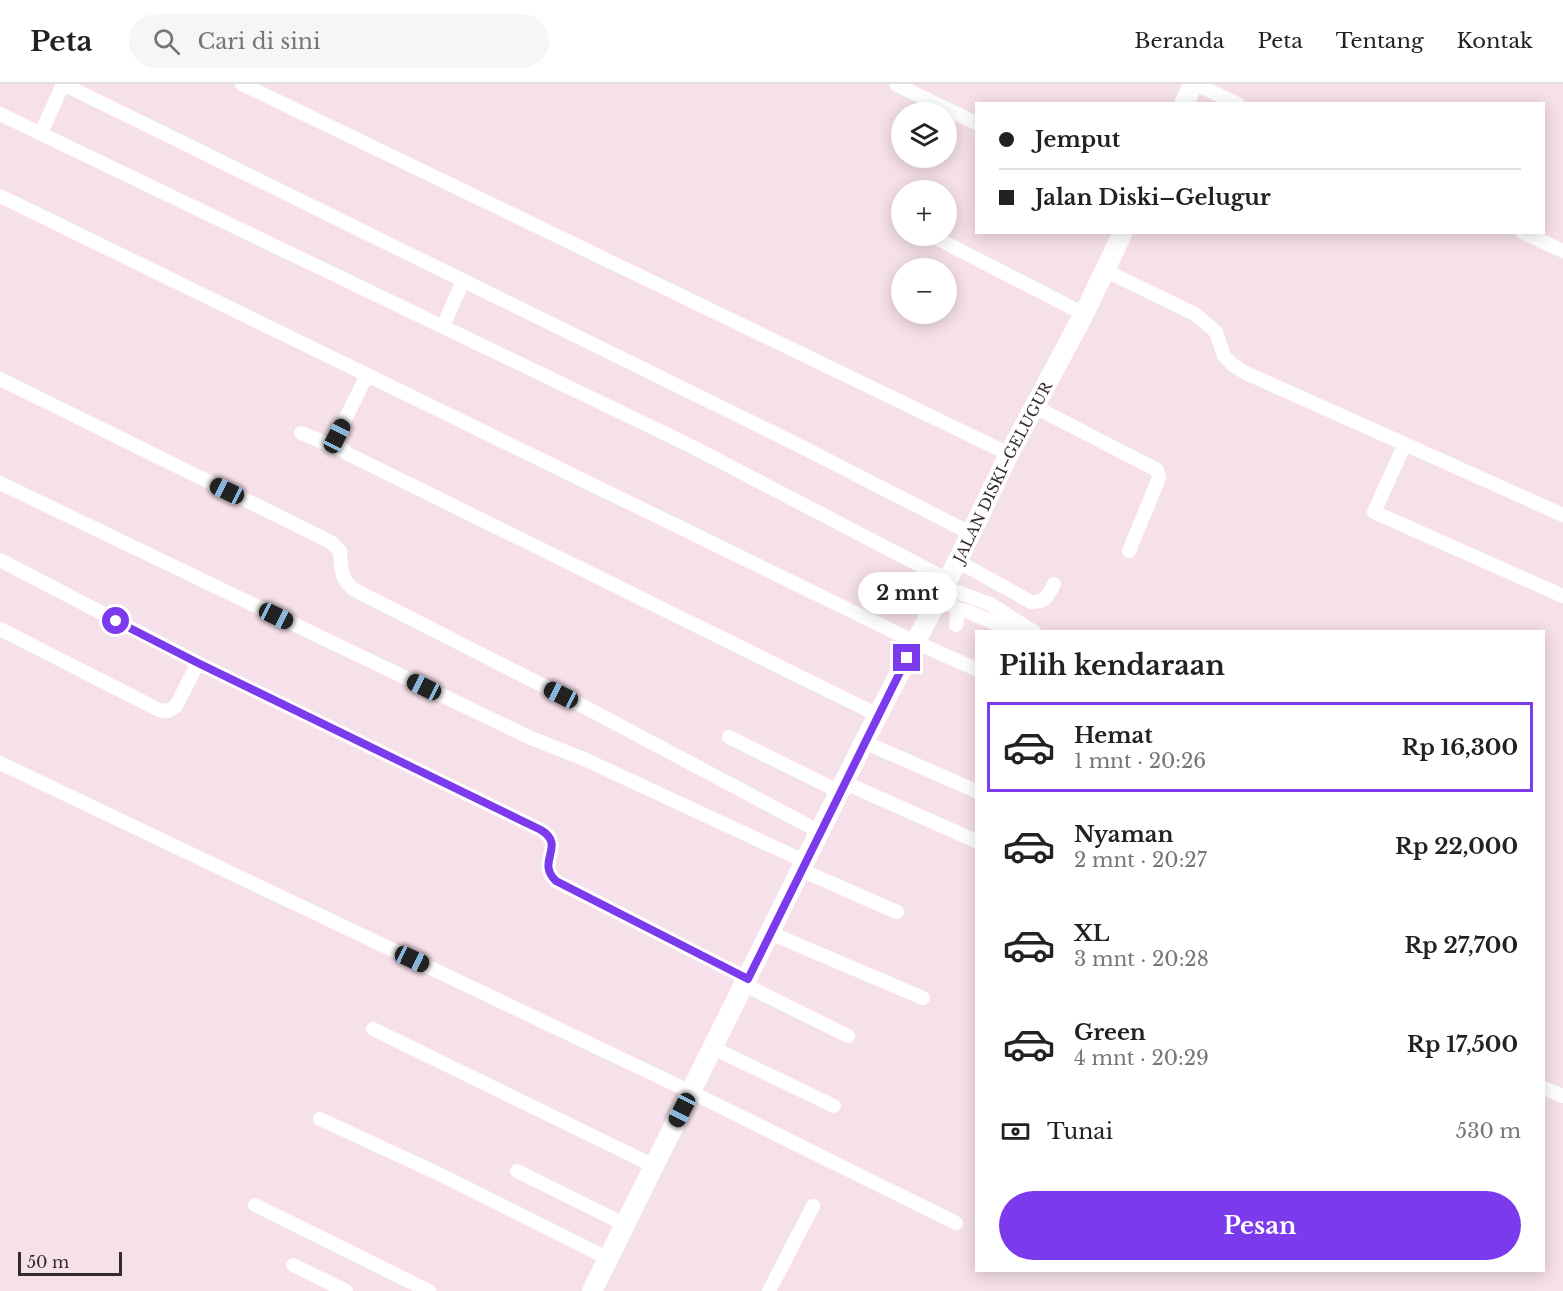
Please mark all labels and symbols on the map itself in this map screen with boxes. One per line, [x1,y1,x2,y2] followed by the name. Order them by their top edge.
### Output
[948,377,1056,568] street label: JALAN DISKI–GELUGUR
[321,416,353,456] car
[207,475,247,507] car
[858,571,956,613] callout: 2 mnt
[256,600,296,632] car
[102,607,129,634] route start
[893,644,920,671] route end
[404,671,444,703] car
[541,679,581,711] car
[392,943,432,975] car
[666,1090,698,1130] car
[18,1249,122,1276] scale bar

